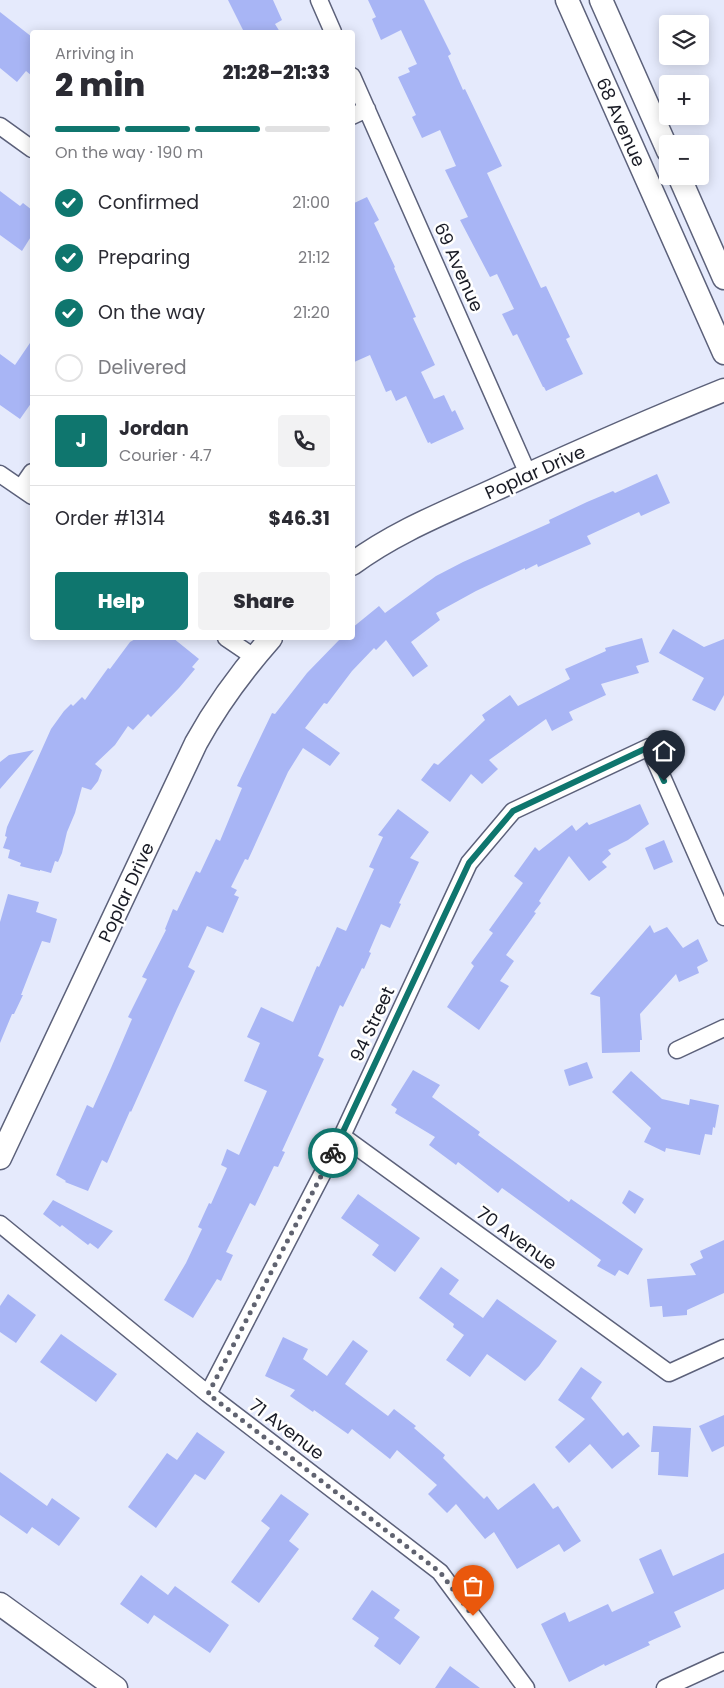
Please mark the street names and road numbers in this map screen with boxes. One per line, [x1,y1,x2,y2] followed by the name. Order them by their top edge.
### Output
[590,73,652,171] street label: 68 Avenue
[428,218,490,316] street label: 69 Avenue
[481,439,589,505] street label: Poplar Drive
[92,838,160,946] street label: Poplar Drive
[344,982,400,1066] street label: 94 Street
[472,1200,562,1276] street label: 70 Avenue
[244,1393,330,1465] street label: 71 Avenue

